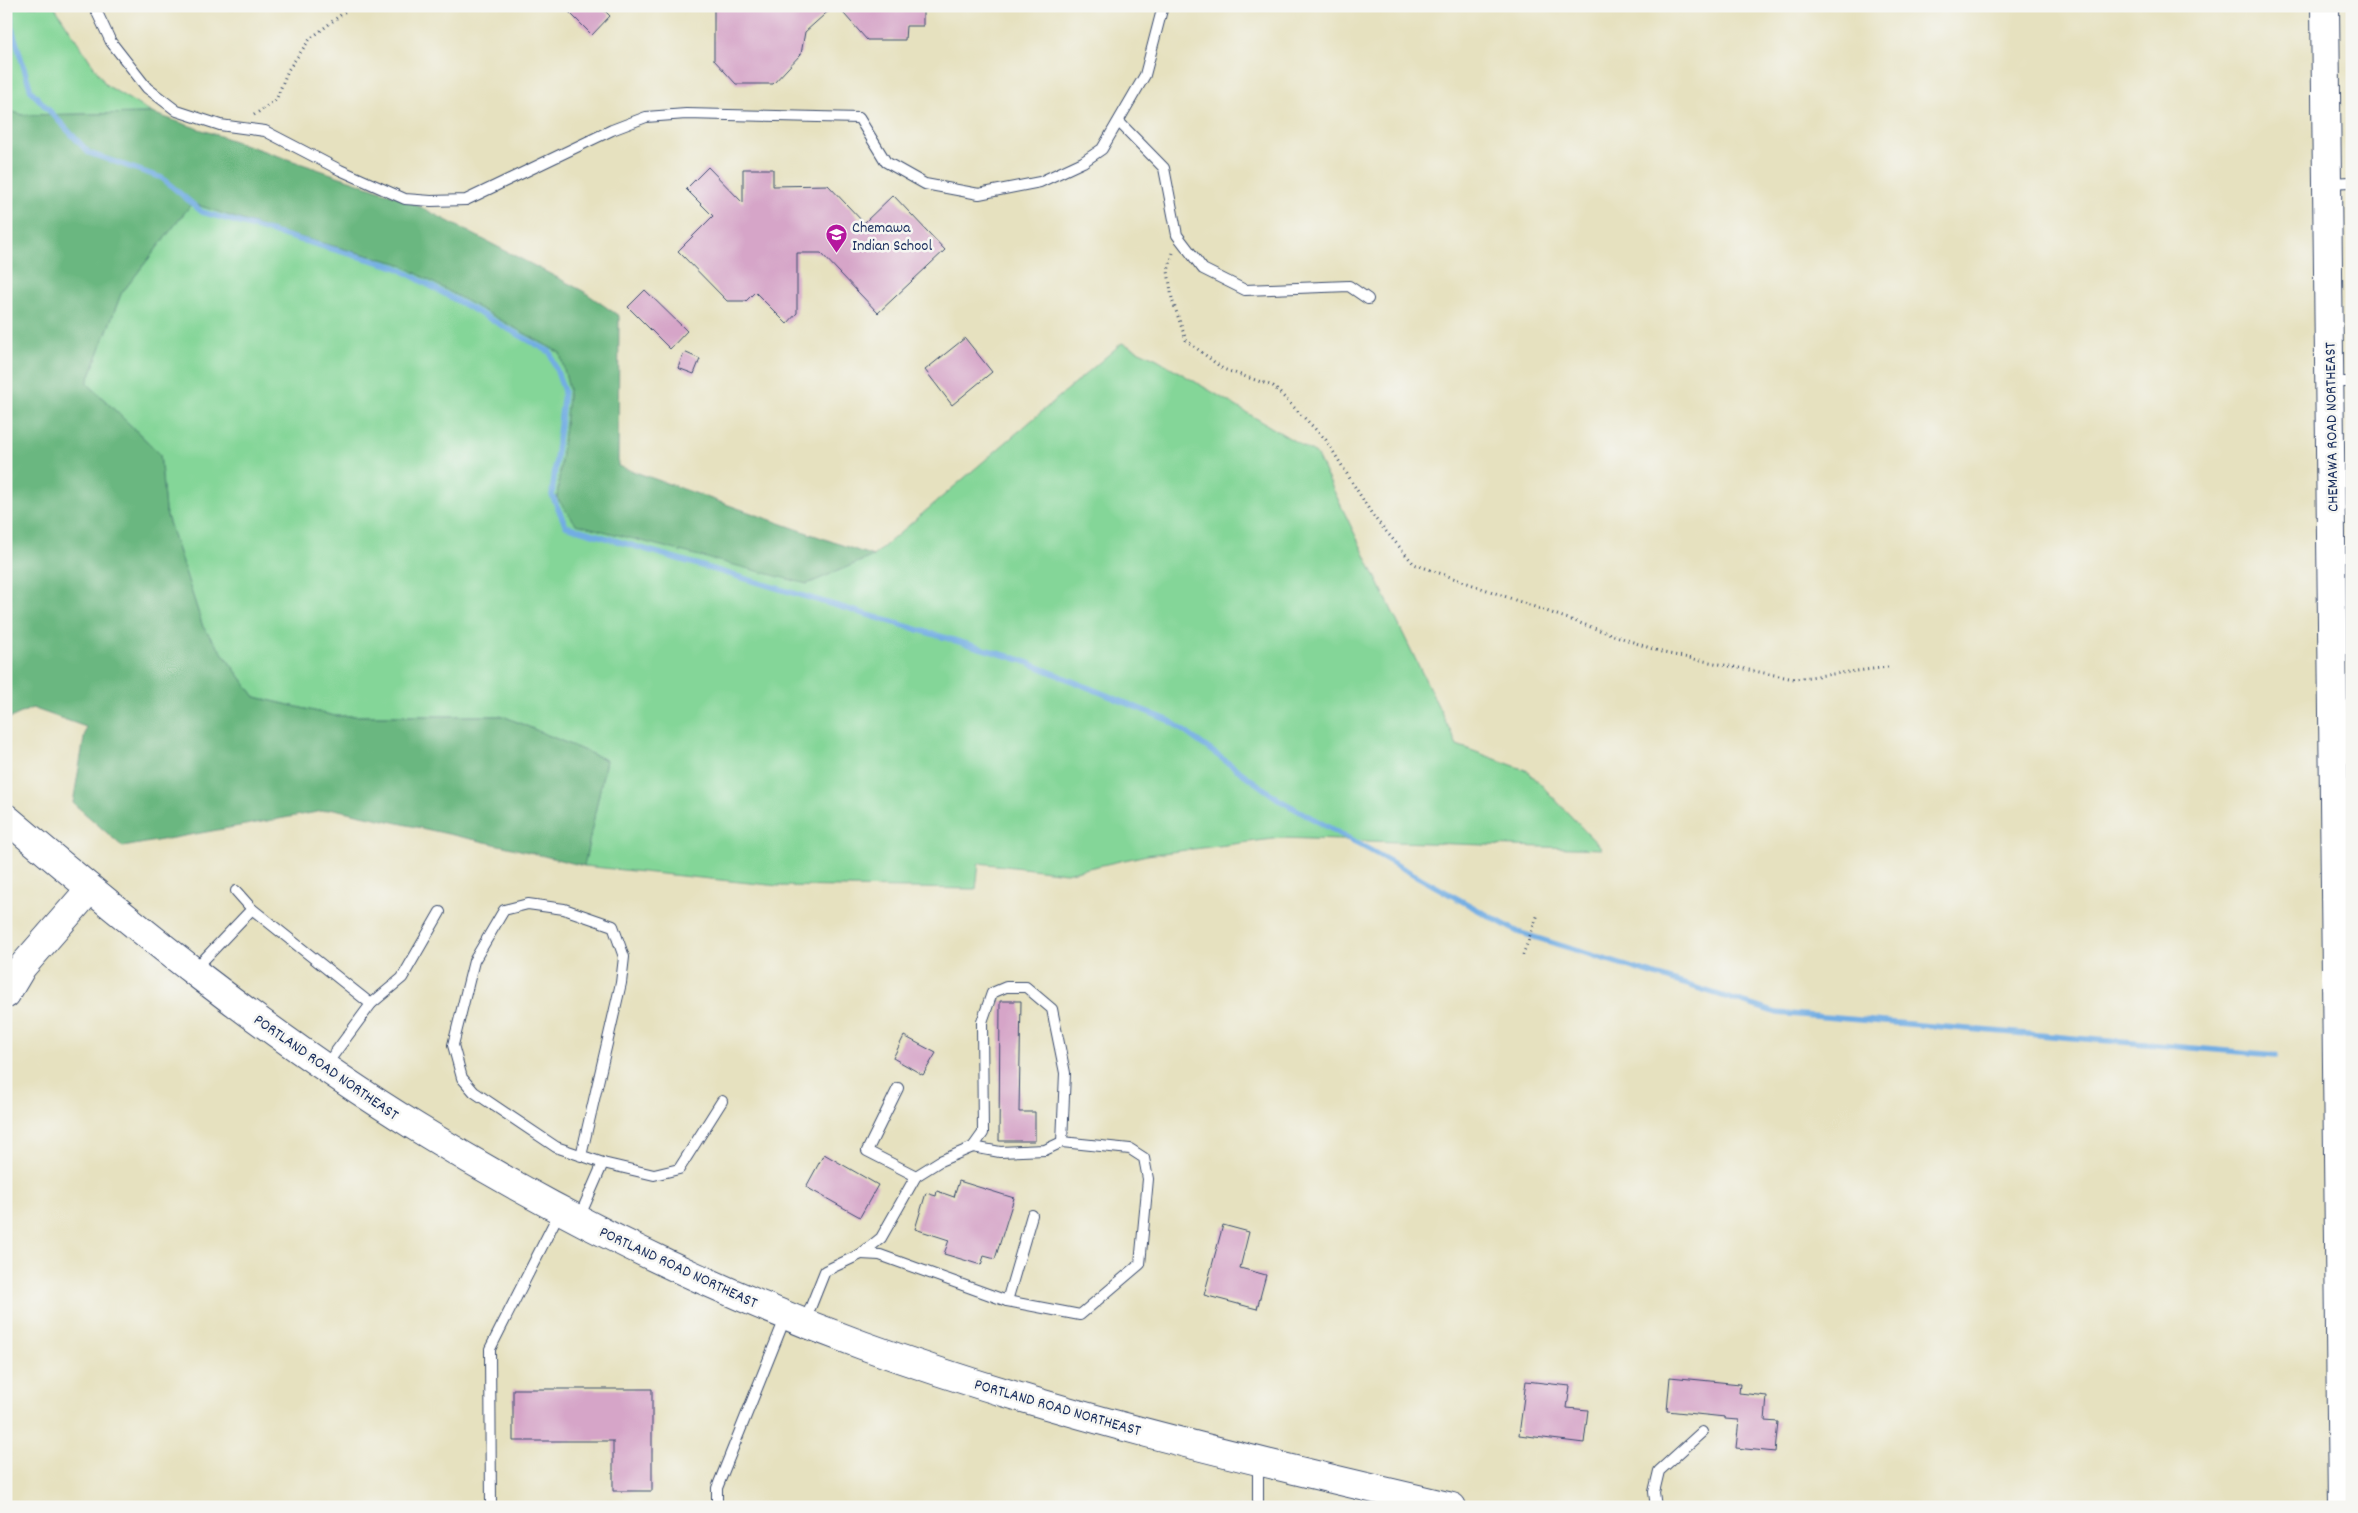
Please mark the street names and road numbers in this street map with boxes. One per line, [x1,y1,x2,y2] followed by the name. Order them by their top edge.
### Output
[2320,341,2345,512] street label: CHEMAWA ROAD NORTHEAST
[248,1009,403,1127] street label: PORTLAND ROAD NORTHEAST
[595,1221,761,1315] street label: PORTLAND ROAD NORTHEAST
[971,1374,1144,1443] street label: PORTLAND ROAD NORTHEAST

